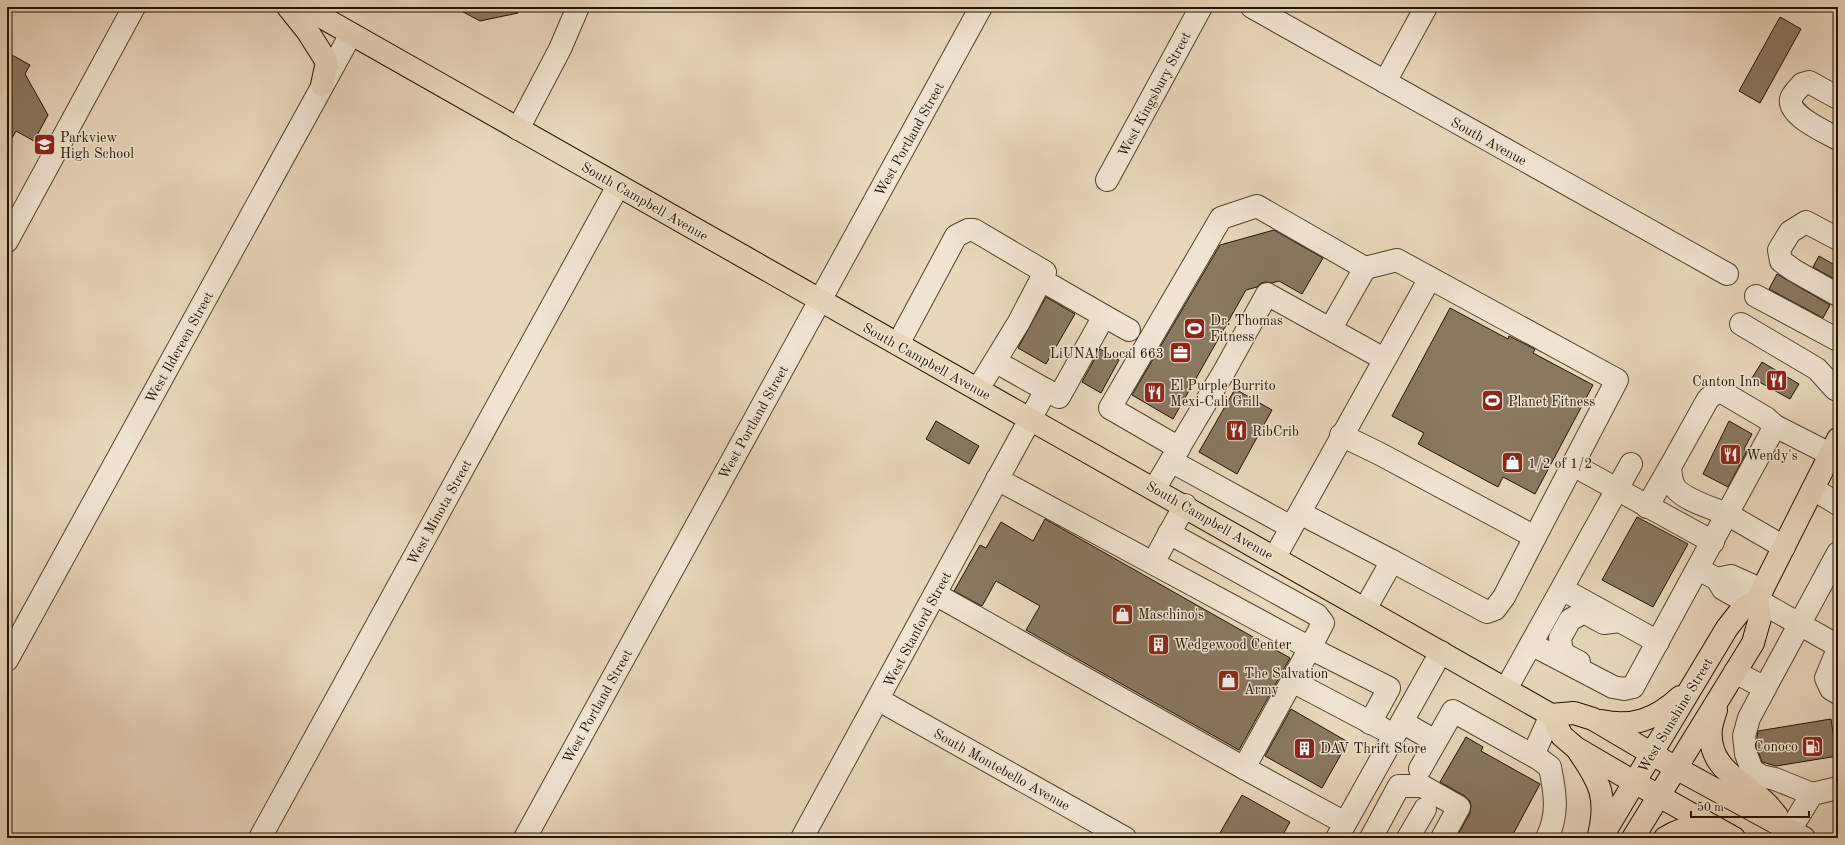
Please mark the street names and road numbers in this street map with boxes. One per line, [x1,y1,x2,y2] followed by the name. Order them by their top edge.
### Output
[1116,30,1194,159] street label: West Kingsbury Street
[873,80,947,199] street label: West Portland Street
[1448,115,1529,168] street label: South Avenue
[579,160,710,244] street label: South Campbell Avenue
[143,289,216,406] street label: West Ildereen Street
[860,321,993,403] street label: South Campbell Avenue
[717,363,791,482] street label: West Portland Street
[405,457,475,567] street label: West Minota Street
[1144,479,1275,563] street label: South Campbell Avenue
[882,569,954,690] street label: West Stanford Street
[561,647,635,766] street label: West Portland Street
[1636,656,1716,775] street label: West Sunshine Street
[931,727,1072,813] street label: South Montebello Avenue

